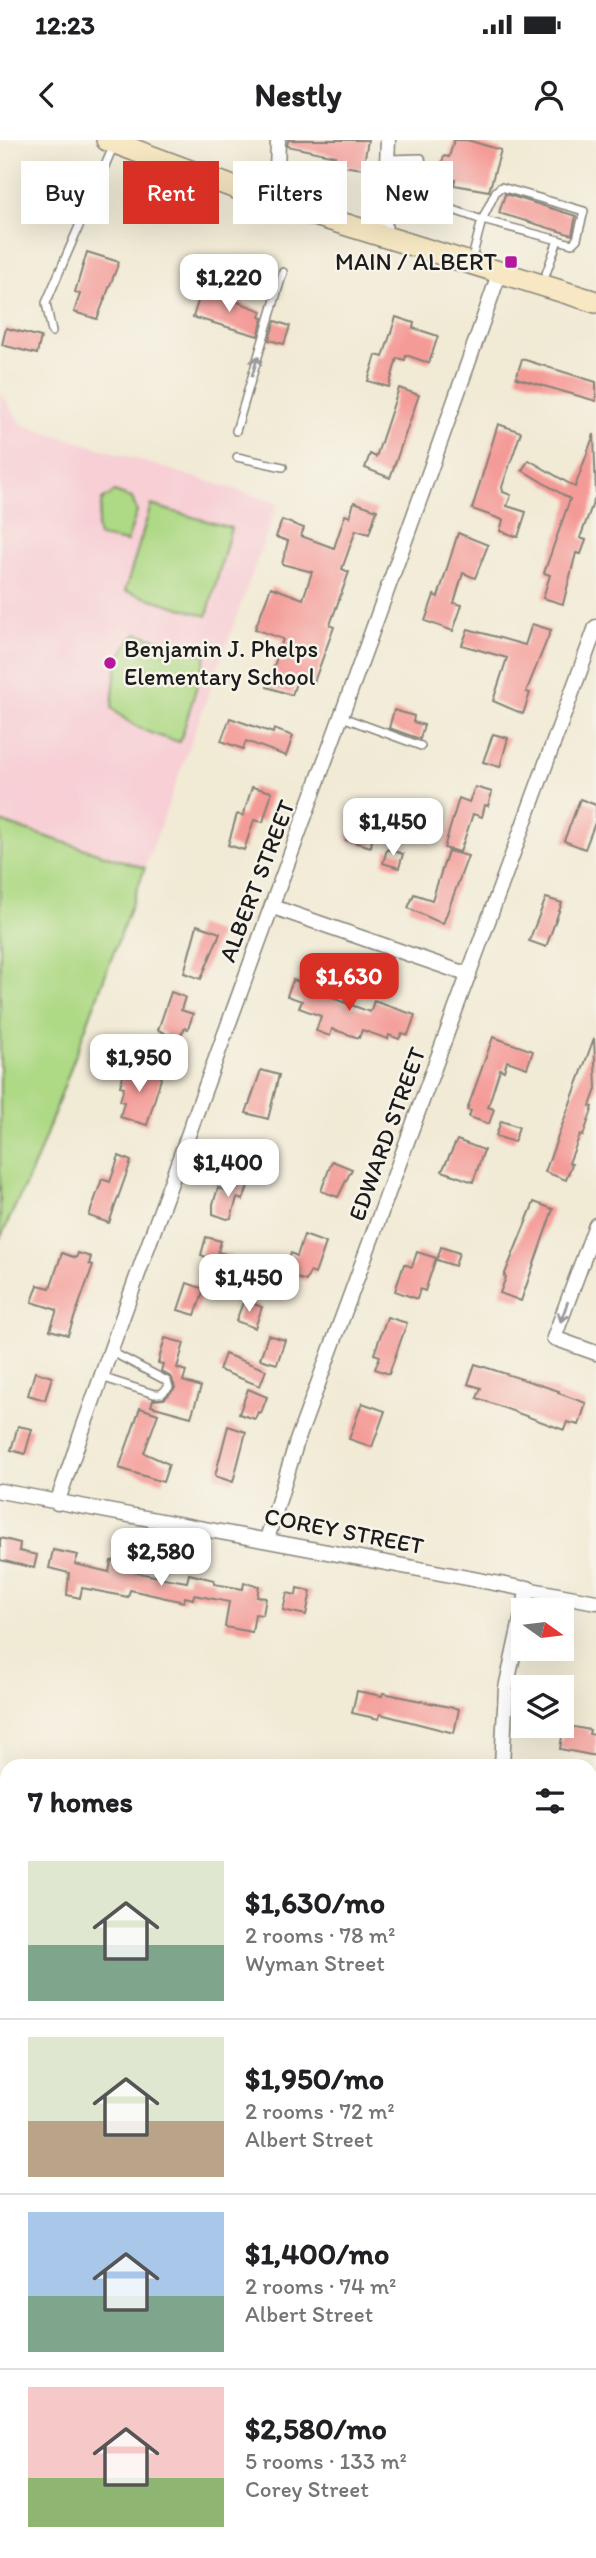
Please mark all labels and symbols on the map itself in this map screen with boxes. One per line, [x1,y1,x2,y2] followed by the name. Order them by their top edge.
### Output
[335,247,498,276] place label: MAIN / ALBERT
[172,254,286,314] pin: $1,220
[503,254,519,270] marker: MAIN / ALBERT
[250,355,263,377] one-way arrow
[124,634,318,691] place label: Benjamin J. Phelps Elementary School
[102,655,118,671] marker: Benjamin J. Phelps Elementary School
[212,795,301,966] street label: ALBERT STREET
[336,798,450,858] pin: $1,450
[292,954,406,1013] pin: $1,630
[82,1034,196,1094] pin: $1,950
[342,1043,432,1225] street label: EDWARD STREET
[171,1140,285,1199] pin: $1,400
[192,1254,306,1314] pin: $1,450
[556,1300,569,1322] one-way arrow
[262,1501,427,1560] street label: COREY STREET
[104,1528,218,1588] pin: $2,580
[511,1598,574,1661] north arrow

